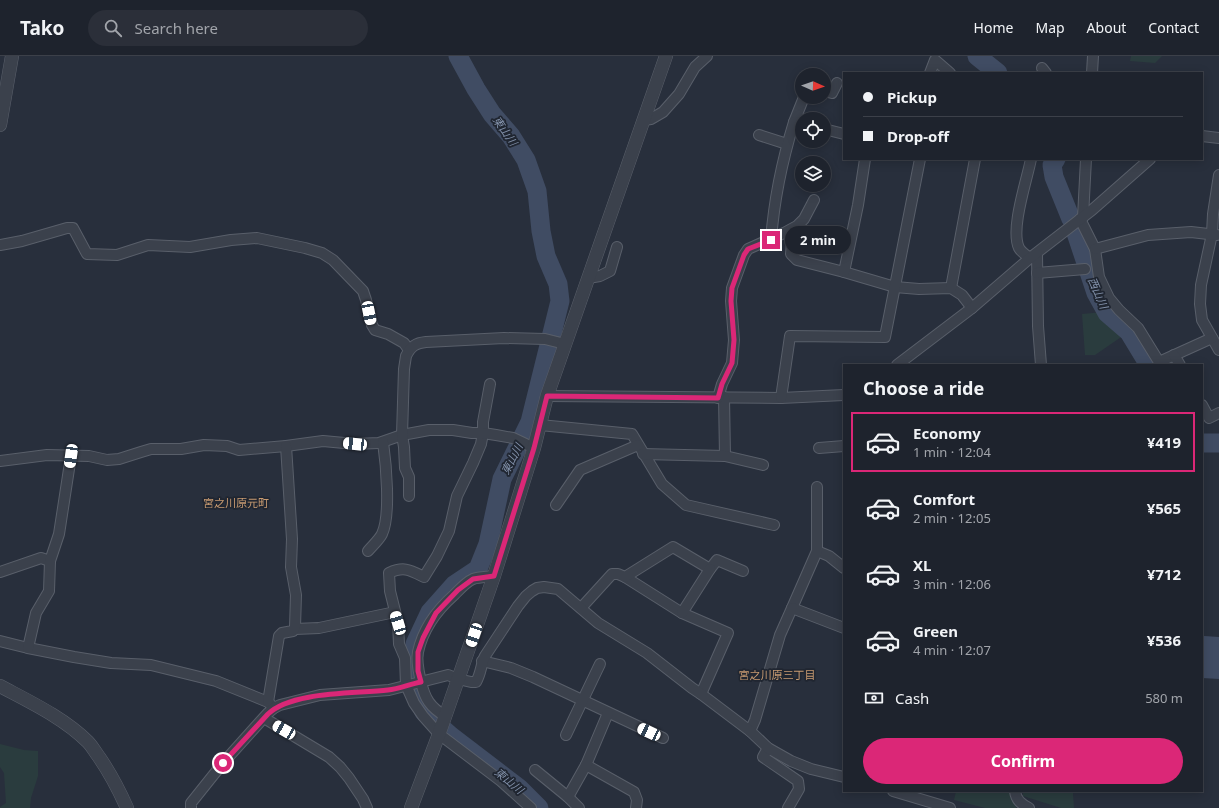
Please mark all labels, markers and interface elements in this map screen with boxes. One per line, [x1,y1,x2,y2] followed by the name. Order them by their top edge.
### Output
[88,10,368,46] search box
[20,15,64,41] text: Tako
[102,17,124,39] icon: search
[134,18,218,38] text: Search here
[974,18,1013,37] text: Home
[1035,18,1065,37] text: Map
[1087,18,1126,37] text: About
[1148,18,1199,37] text: Contact
[795,68,831,104] north arrow
[795,68,831,192] map controls
[887,87,937,107] text: Pickup
[795,112,831,148] button: locate
[490,113,522,149] water label: 東山川
[887,126,949,146] text: Drop-off
[795,156,831,192] button: layers
[785,226,851,254] callout: 2 min
[762,231,780,249] route end
[800,231,836,249] text: 2 min
[1085,275,1112,312] water label: 西山川
[361,300,377,326] car
[863,376,984,400] text: Choose a ride
[913,423,981,443] text: Economy
[865,424,901,460] icon: car
[1147,432,1181,452] text: ¥419
[342,437,368,451] car
[497,440,526,477] water label: 東山川
[63,443,79,469] car
[913,443,991,461] text: 1 min · 12:04
[913,489,975,509] text: Comfort
[865,490,901,526] icon: car
[203,495,269,510] district label: 宮之川原元町
[1147,498,1181,518] text: ¥565
[913,509,991,527] text: 2 min · 12:05
[913,555,931,575] text: XL
[865,556,901,592] icon: car
[1147,564,1181,584] text: ¥712
[913,575,991,593] text: 3 min · 12:06
[389,610,407,636] car
[913,621,958,641] text: Green
[464,622,484,648] car
[865,622,901,658] icon: car
[1147,630,1181,650] text: ¥536
[913,641,991,659] text: 4 min · 12:07
[739,667,816,682] district label: 宮之川原三丁目
[863,687,885,709] icon: cash
[895,688,929,708] text: Cash
[1145,689,1183,707] text: 580 m
[271,719,297,741] car
[636,721,662,743] car
[863,738,1183,784] button: Confirm
[214,754,232,772] route start
[492,764,528,798] water label: 東山川

